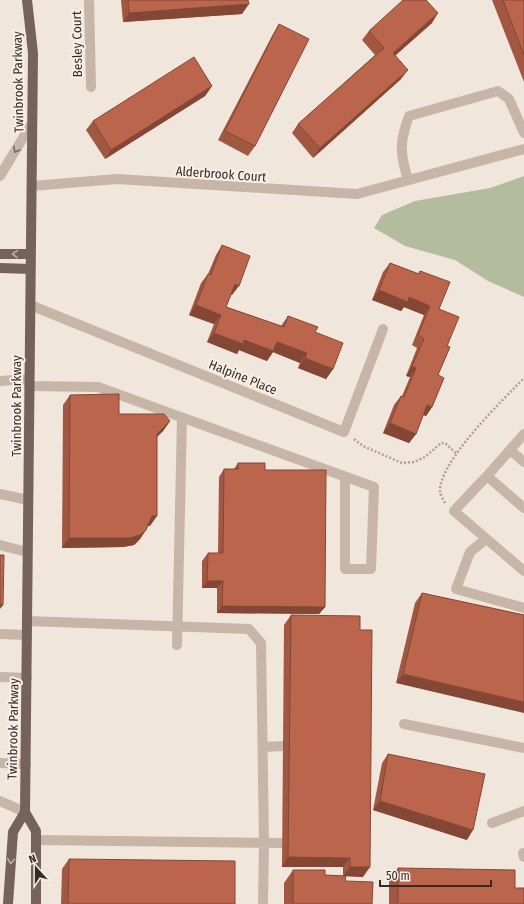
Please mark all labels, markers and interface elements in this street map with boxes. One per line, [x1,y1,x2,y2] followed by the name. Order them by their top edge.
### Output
[69,10,85,77] street label: Besley Court
[10,31,26,133] street label: Twinbrook Parkway
[13,146,21,153] one-way arrow
[175,163,268,185] street label: Alderbrook Court
[12,250,18,258] one-way arrow
[9,355,24,457] street label: Twinbrook Parkway
[207,357,279,397] street label: Halpine Place
[5,678,21,780] street label: Twinbrook Parkway
[16,848,56,888] north arrow
[27,852,38,866] text: N
[7,858,16,864] one-way arrow
[380,862,491,888] scale bar
[386,869,410,883] text: 50 m

